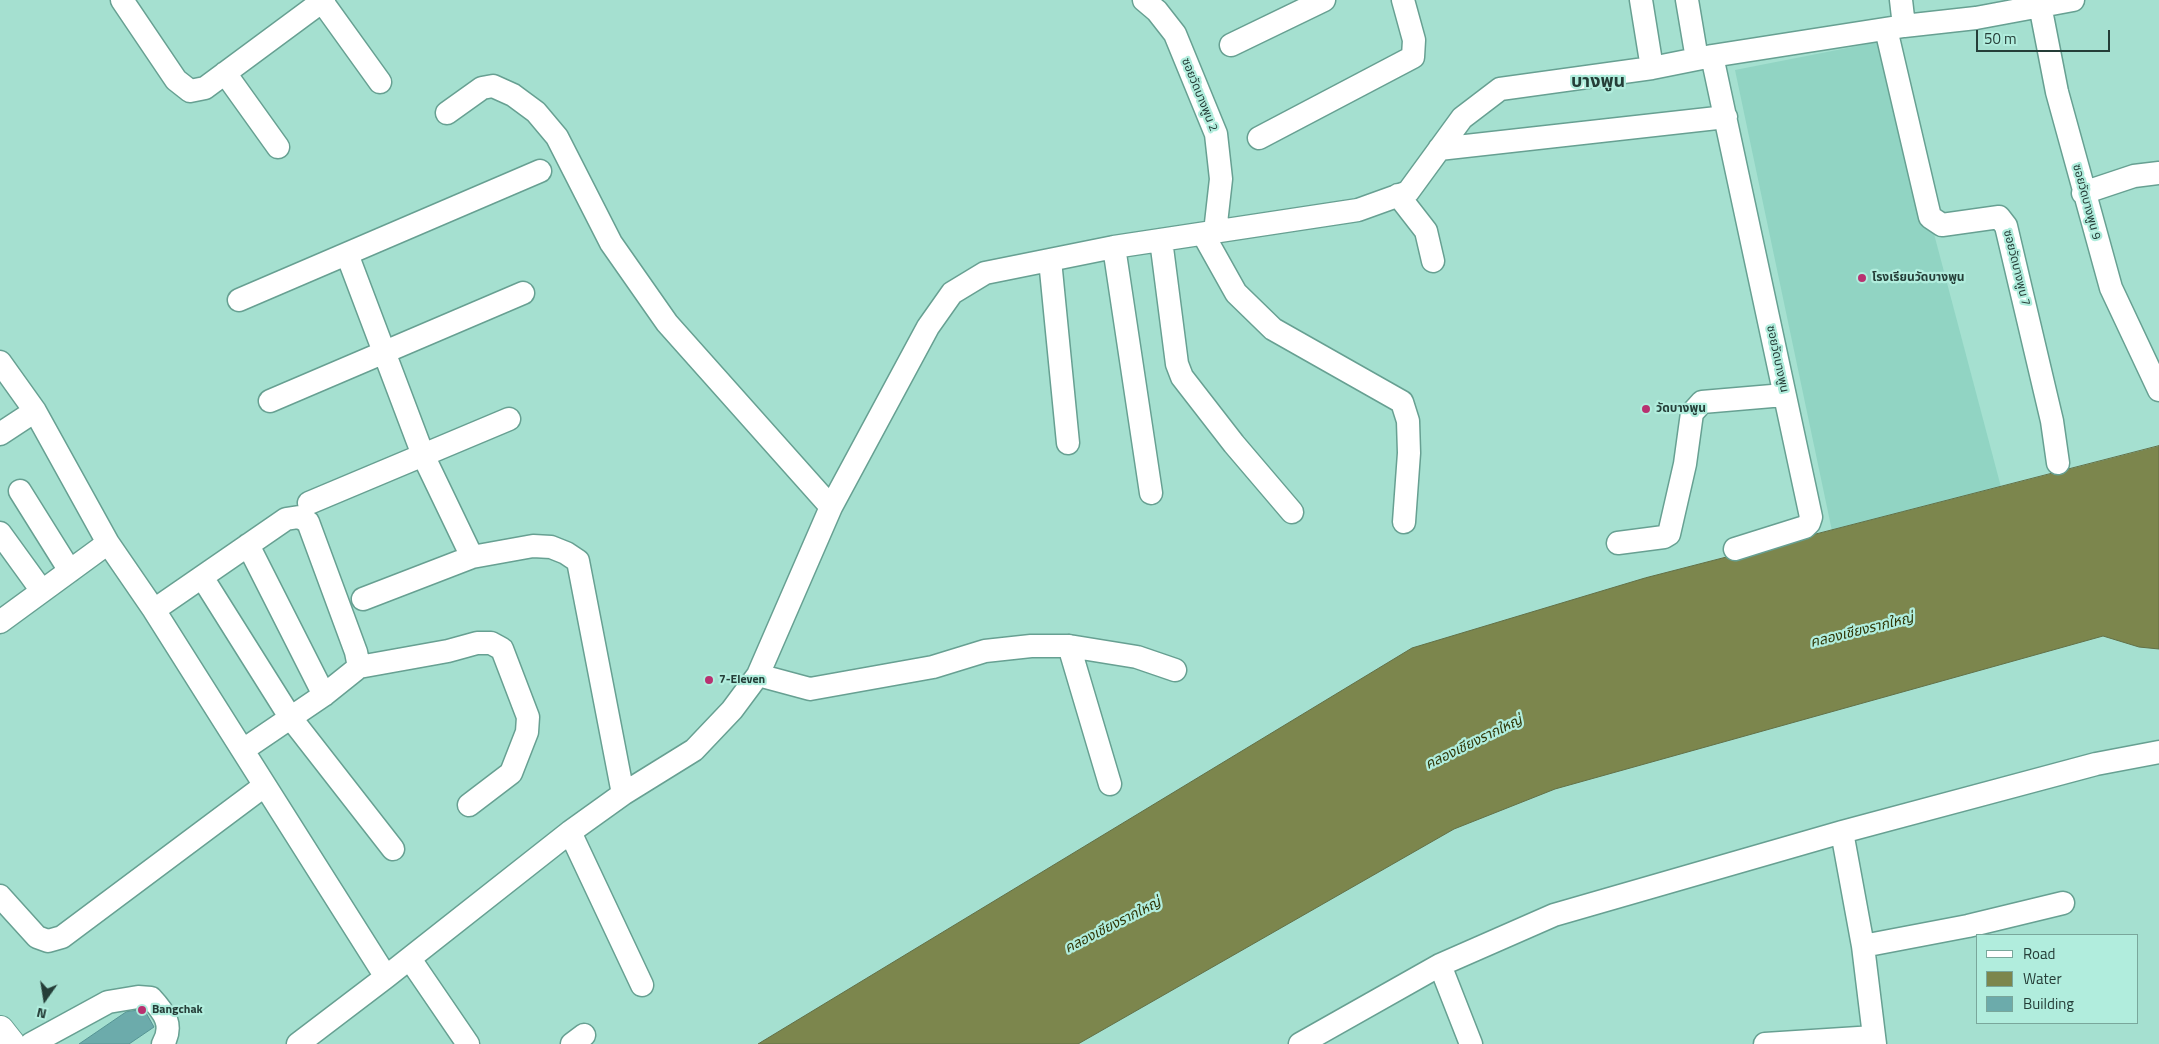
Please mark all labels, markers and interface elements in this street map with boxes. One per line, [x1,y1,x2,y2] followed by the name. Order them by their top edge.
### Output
[1979,20,2113,52] scale bar
[1984,27,2017,50] text: 50 m
[1178,56,1220,134] street label: ซอยวัดบางพูน 2
[1571,72,1625,94] district label: บางพูน
[2069,163,2103,241] street label: ซอยวัดบางพูน 9
[2000,229,2032,307] street label: ซอยวัดบางพูน 7
[1872,271,1965,285] place label: โรงเรียนวัดบางพูน
[1856,272,1868,284] marker: โรงเรียนวัดบางพูน
[1763,324,1791,394] street label: ซอยวัดบางพูน
[1656,402,1706,416] place label: วัดบางพูน
[1640,403,1652,415] marker: วัดบางพูน
[1809,610,1915,652] water label: คลองเชียงรากใหญ่
[719,673,765,687] place label: 7-Eleven
[703,674,715,686] marker: 7-Eleven
[1423,712,1525,774] water label: คลองเชียงรากใหญ่
[1062,895,1164,957] water label: คลองเชียงรากใหญ่
[1976,934,2139,1024] legend
[2023,942,2055,965] text: Road
[2023,967,2062,990] text: Water
[20,974,70,1024] north arrow
[2023,992,2074,1015] text: Building
[34,1003,49,1025] text: N
[152,1003,203,1017] place label: Bangchak
[136,1004,148,1016] marker: Bangchak

